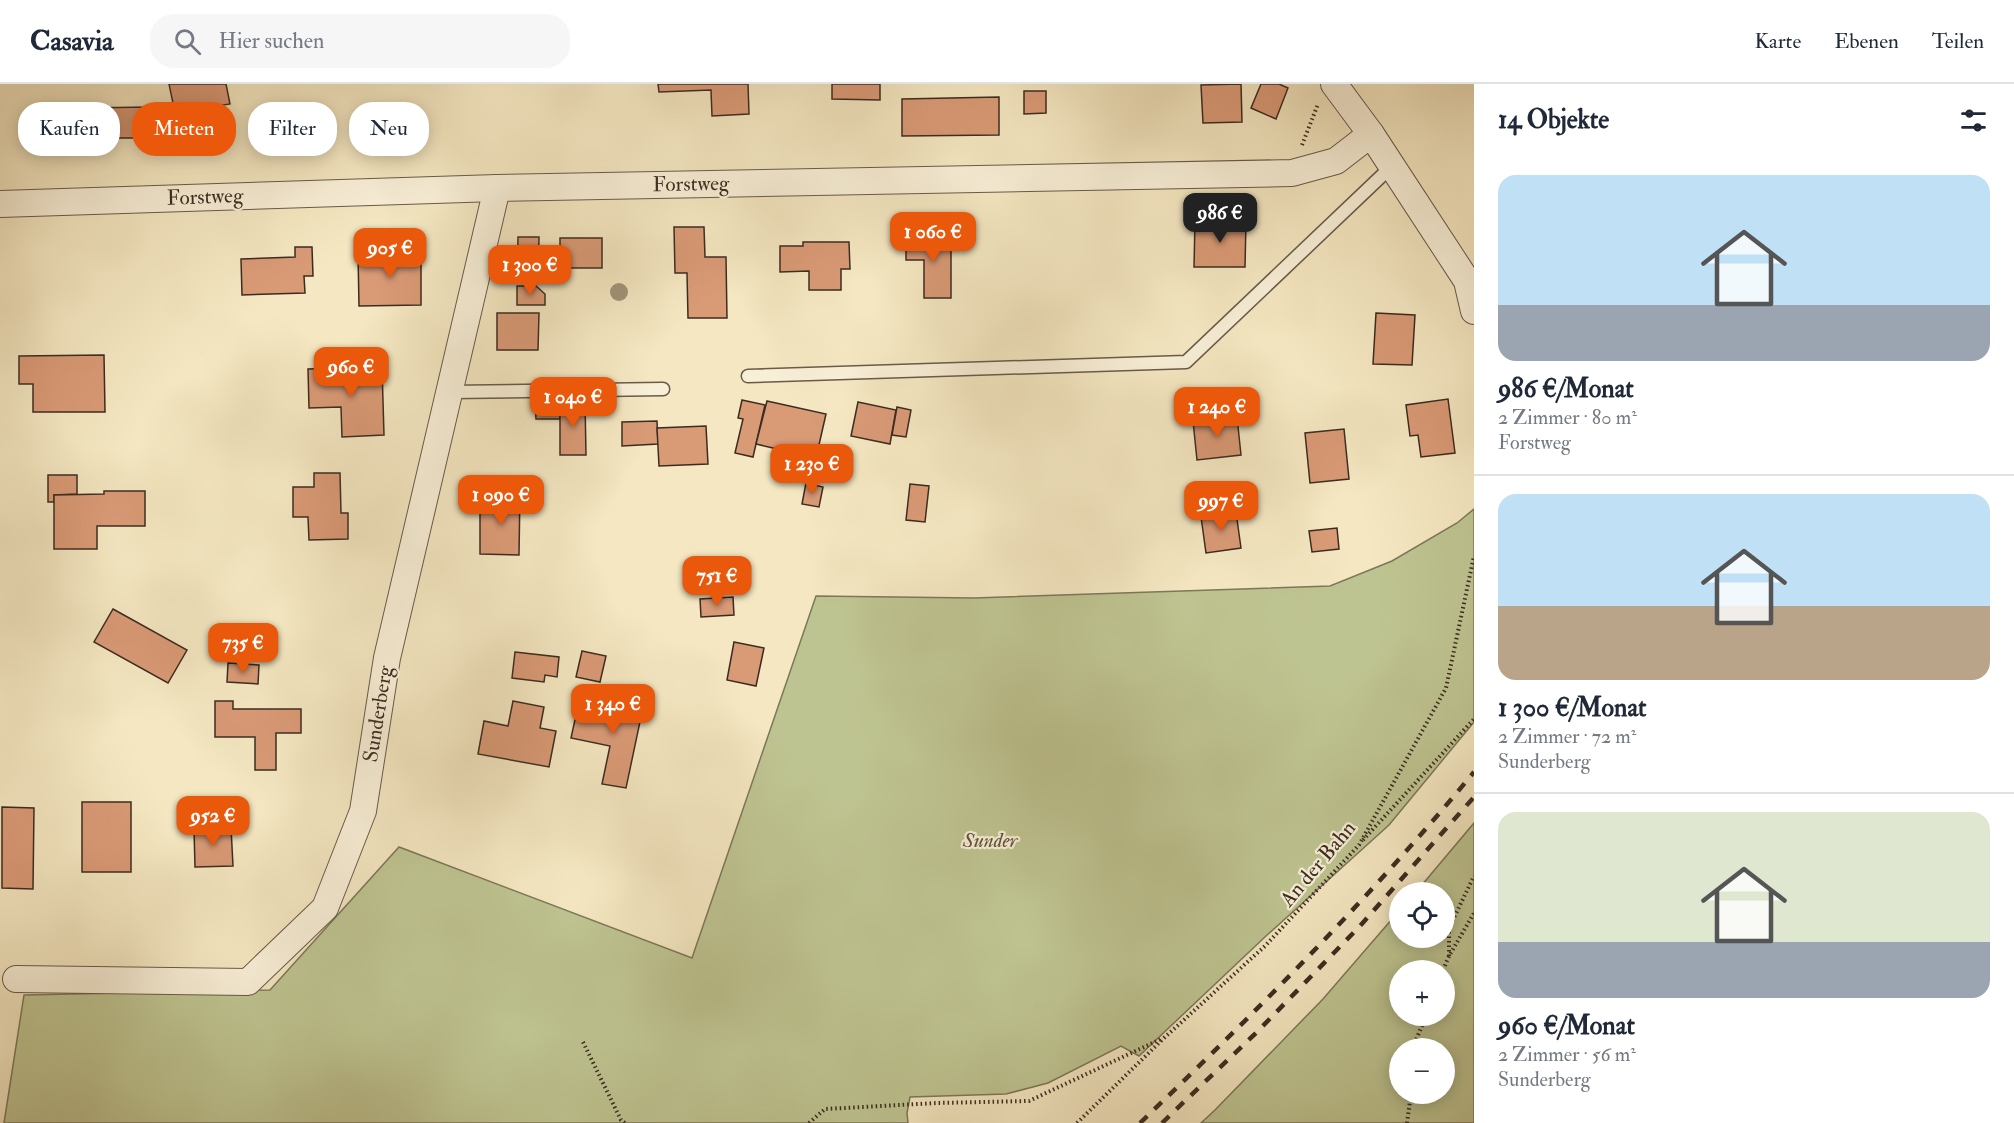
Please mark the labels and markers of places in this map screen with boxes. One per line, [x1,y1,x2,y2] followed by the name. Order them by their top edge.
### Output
[1178,193,1262,244] pin: 986 €
[878,212,988,263] pin: 1 060 €
[348,228,432,279] pin: 905 €
[475,245,585,296] pin: 1 300 €
[309,347,393,398] pin: 960 €
[518,377,628,428] pin: 1 040 €
[1162,387,1272,438] pin: 1 240 €
[757,444,867,495] pin: 1 230 €
[446,475,556,526] pin: 1 090 €
[1179,481,1263,532] pin: 997 €
[675,556,759,607] pin: 751 €
[201,623,285,674] pin: 735 €
[558,684,668,735] pin: 1 340 €
[171,796,255,847] pin: 952 €

